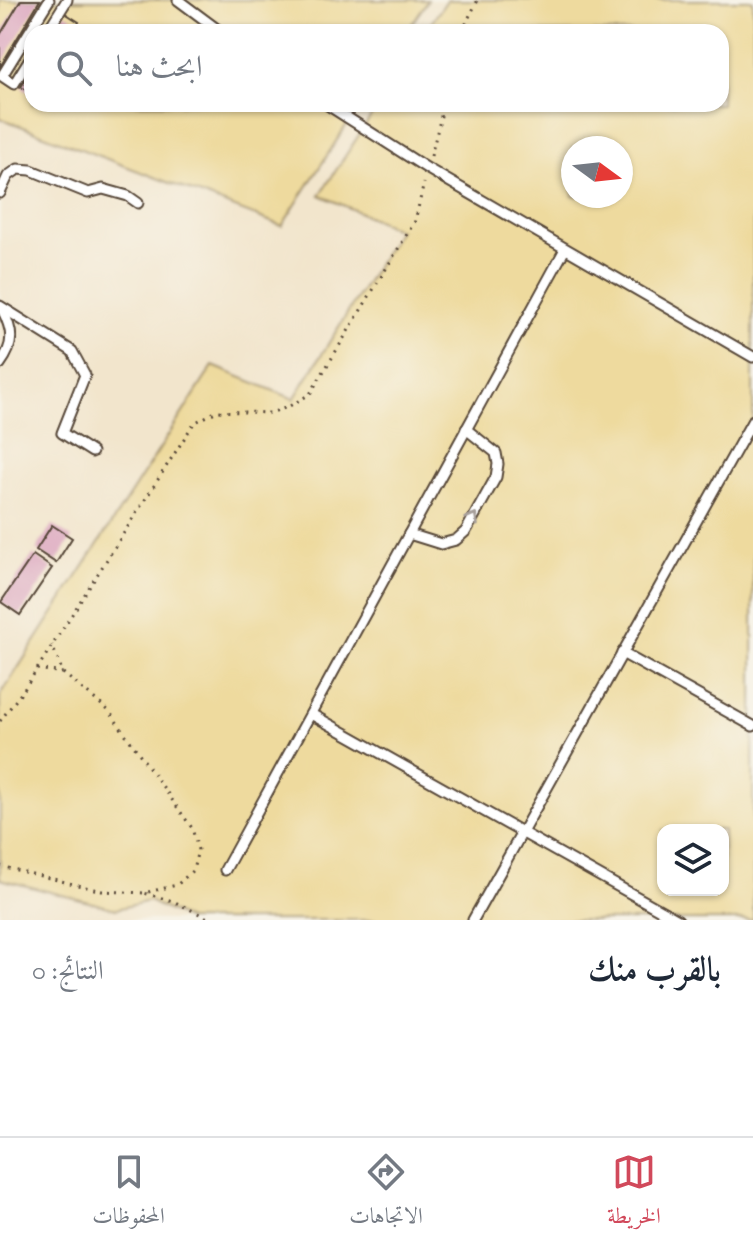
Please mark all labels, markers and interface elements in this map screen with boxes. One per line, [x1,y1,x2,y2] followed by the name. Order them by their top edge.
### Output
[24,24,729,112] search box
[52,46,96,90] icon: search
[116,47,202,90] text: ابحث هنا
[561,136,633,208] north arrow
[464,512,479,526] one-way arrow
[657,824,729,896] map controls
[657,824,729,896] button: layers
[588,947,721,996] text: بالقرب منك
[32,954,104,991] text: النتائج: 0
[92,1150,165,1237] tab: المحفوظات
[349,1150,423,1237] tab: الاتجاهات
[607,1150,661,1237] tab: الخريطة

